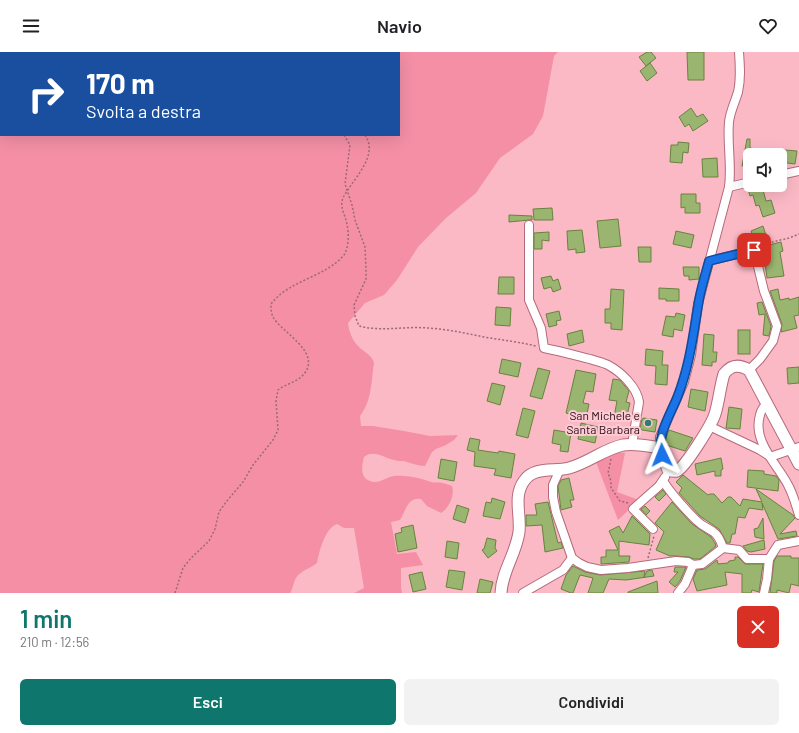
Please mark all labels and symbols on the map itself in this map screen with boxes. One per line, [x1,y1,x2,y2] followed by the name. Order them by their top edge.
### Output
[737,233,771,267] pin
[566,408,640,436] place label: San Michele e Santa Barbara
[643,418,653,428] marker: San Michele e Santa Barbara
[641,434,683,476] position arrow

